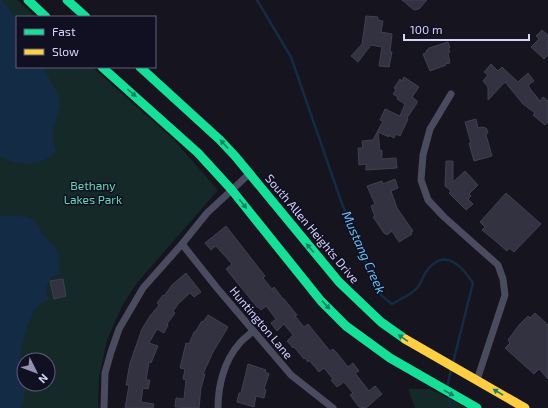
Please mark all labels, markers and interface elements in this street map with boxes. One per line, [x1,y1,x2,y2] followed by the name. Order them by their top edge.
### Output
[16,16,156,68] legend
[404,16,529,42] scale bar
[410,22,442,36] text: 100 m
[52,24,76,38] text: Fast
[52,44,79,58] text: Slow
[127,88,137,97] one-way arrow
[219,139,229,149] one-way arrow
[263,171,362,286] street label: South Allen Heights Drive
[64,178,122,206] park label: Bethany Lakes Park
[239,199,248,210] one-way arrow
[339,208,389,296] water label: Mustang Creek
[306,242,315,253] one-way arrow
[227,283,296,361] street label: Huntington Lane
[321,300,330,310] one-way arrow
[398,334,408,342] one-way arrow
[16,352,56,392] north arrow
[36,372,51,386] text: N
[492,388,504,395] one-way arrow
[443,389,455,396] one-way arrow

